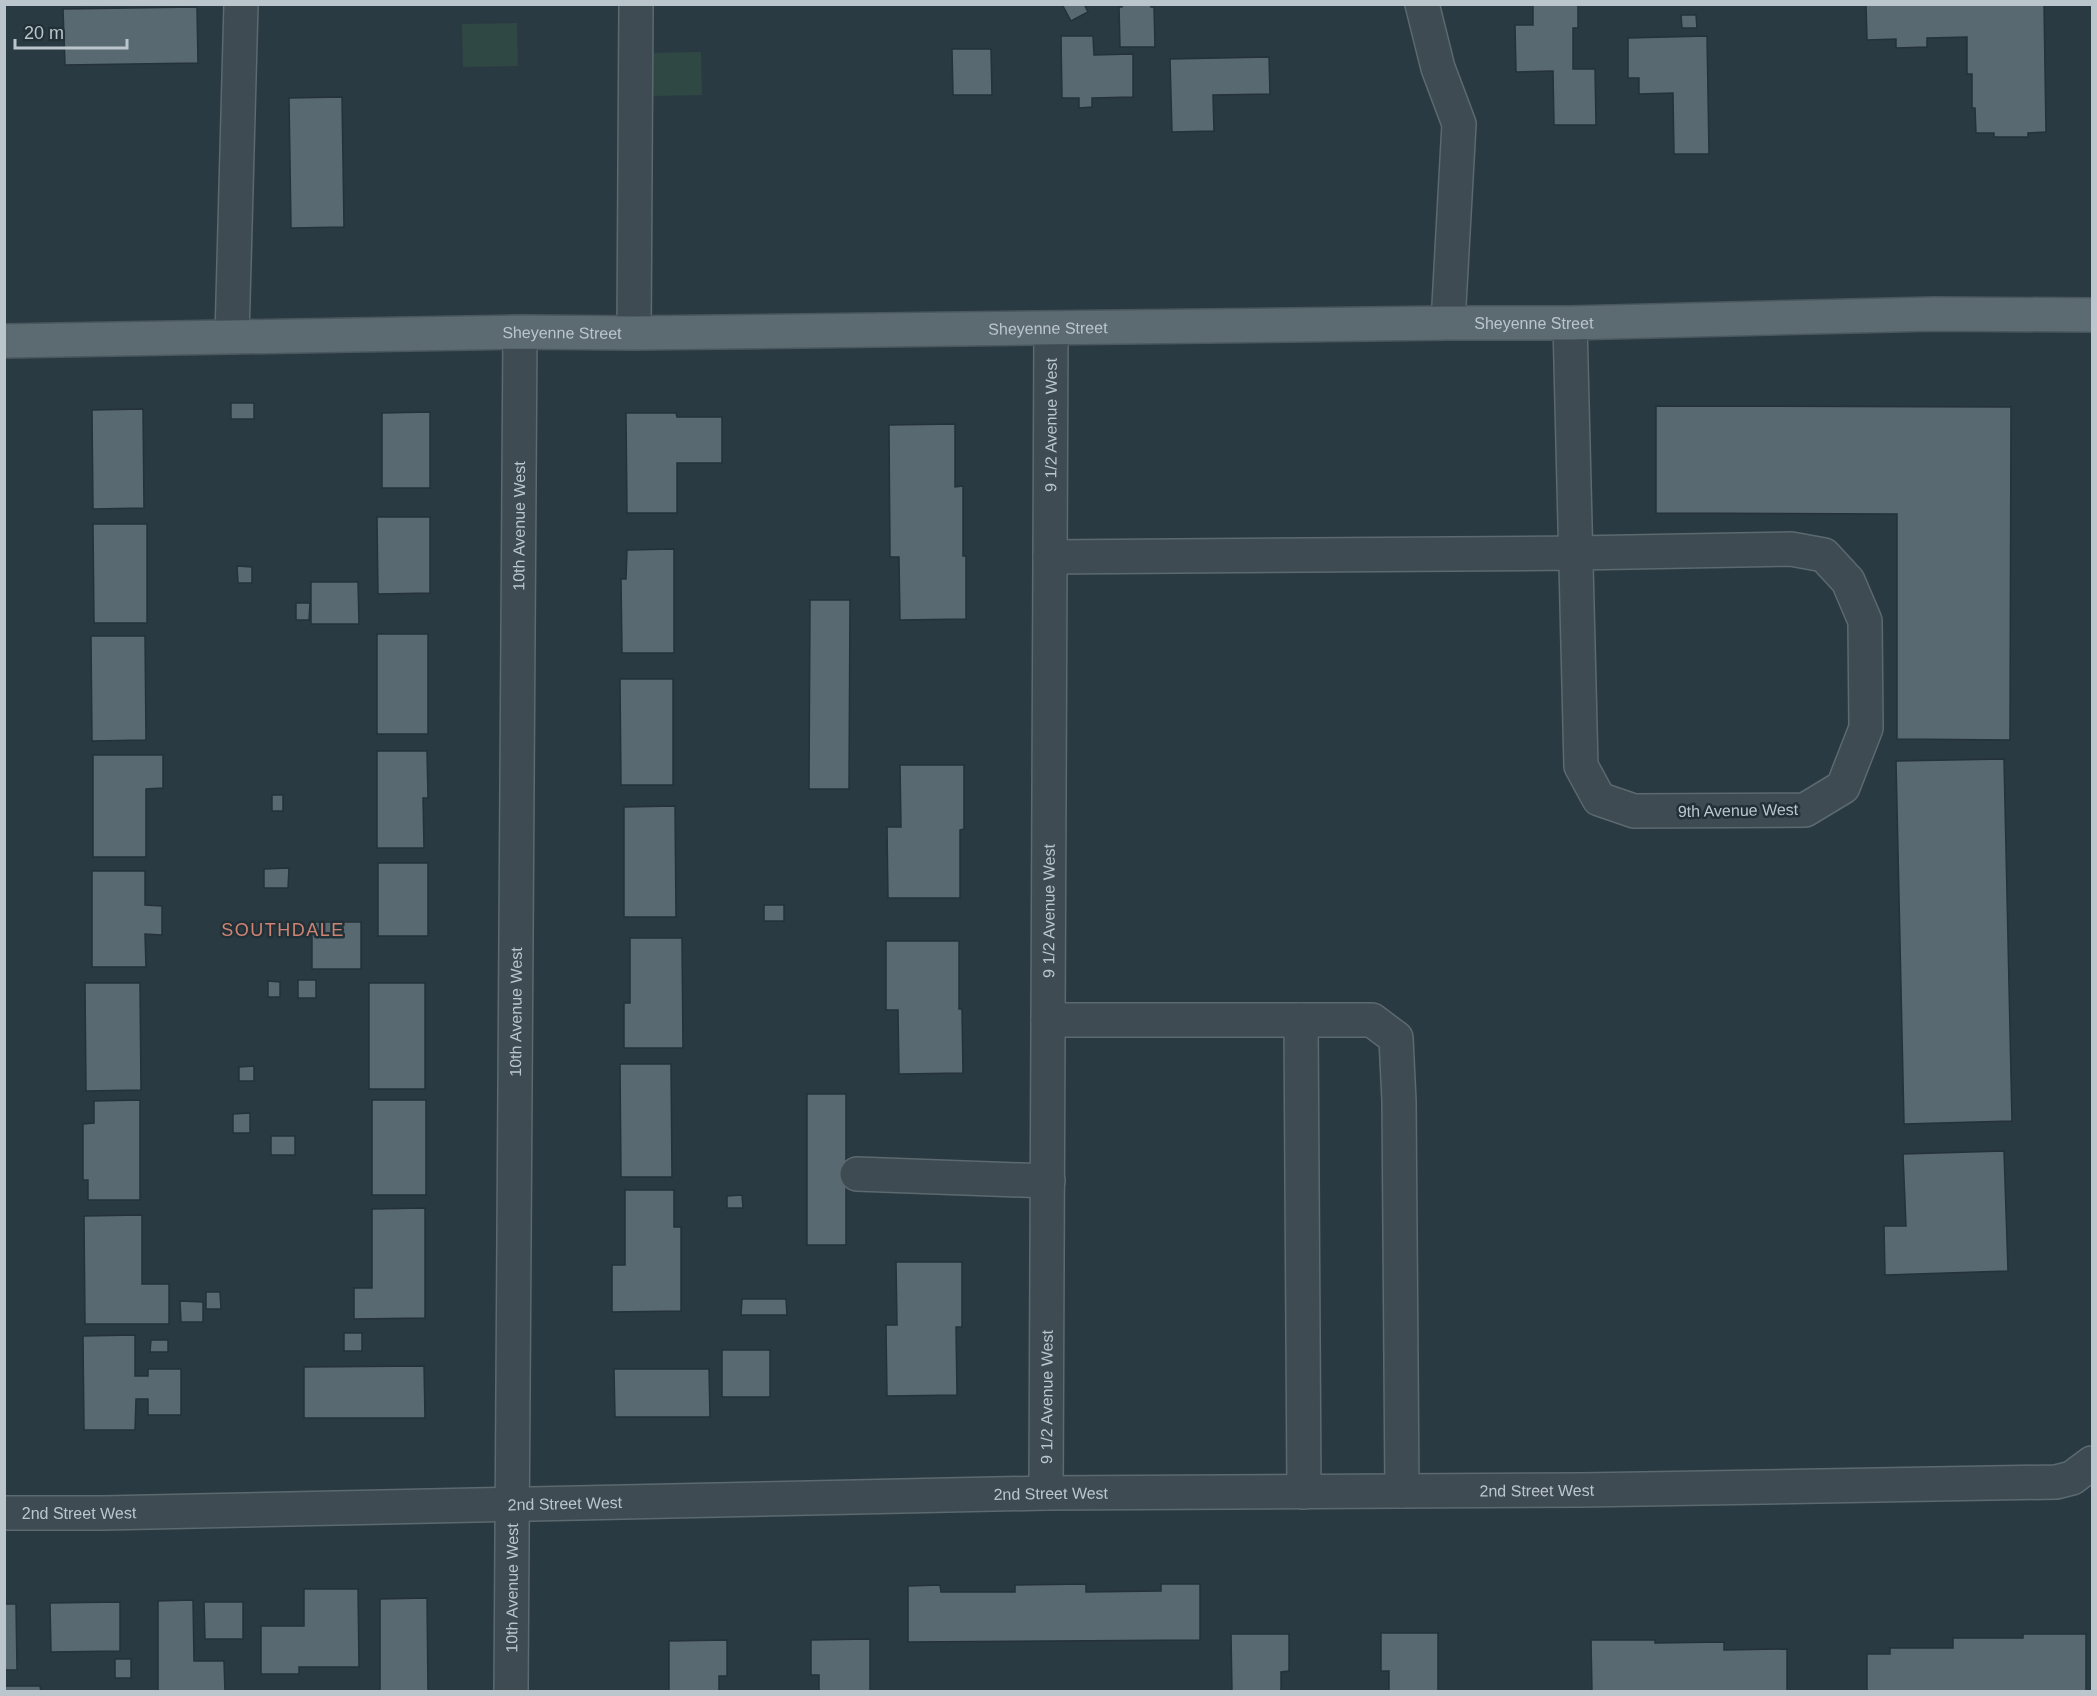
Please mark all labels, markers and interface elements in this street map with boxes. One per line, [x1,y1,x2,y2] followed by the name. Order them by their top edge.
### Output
[15,12,128,50] scale bar
[24,23,64,43] text: 20 m
[1474,314,1594,332] street label: Sheyenne Street
[988,319,1108,338] street label: Sheyenne Street
[502,324,622,342] street label: Sheyenne Street
[1042,358,1060,492] street label: 9 1/2 Avenue West
[510,461,528,591] street label: 10th Avenue West
[1678,801,1799,820] street label: 9th Avenue West
[1040,844,1058,978] street label: 9 1/2 Avenue West
[221,920,345,940] district label: SOUTHDALE
[507,947,525,1077] street label: 10th Avenue West
[1038,1330,1056,1464] street label: 9 1/2 Avenue West
[1479,1482,1595,1500] street label: 2nd Street West
[993,1485,1109,1503] street label: 2nd Street West
[507,1494,623,1513] street label: 2nd Street West
[22,1504,137,1522] street label: 2nd Street West
[503,1523,521,1653] street label: 10th Avenue West

